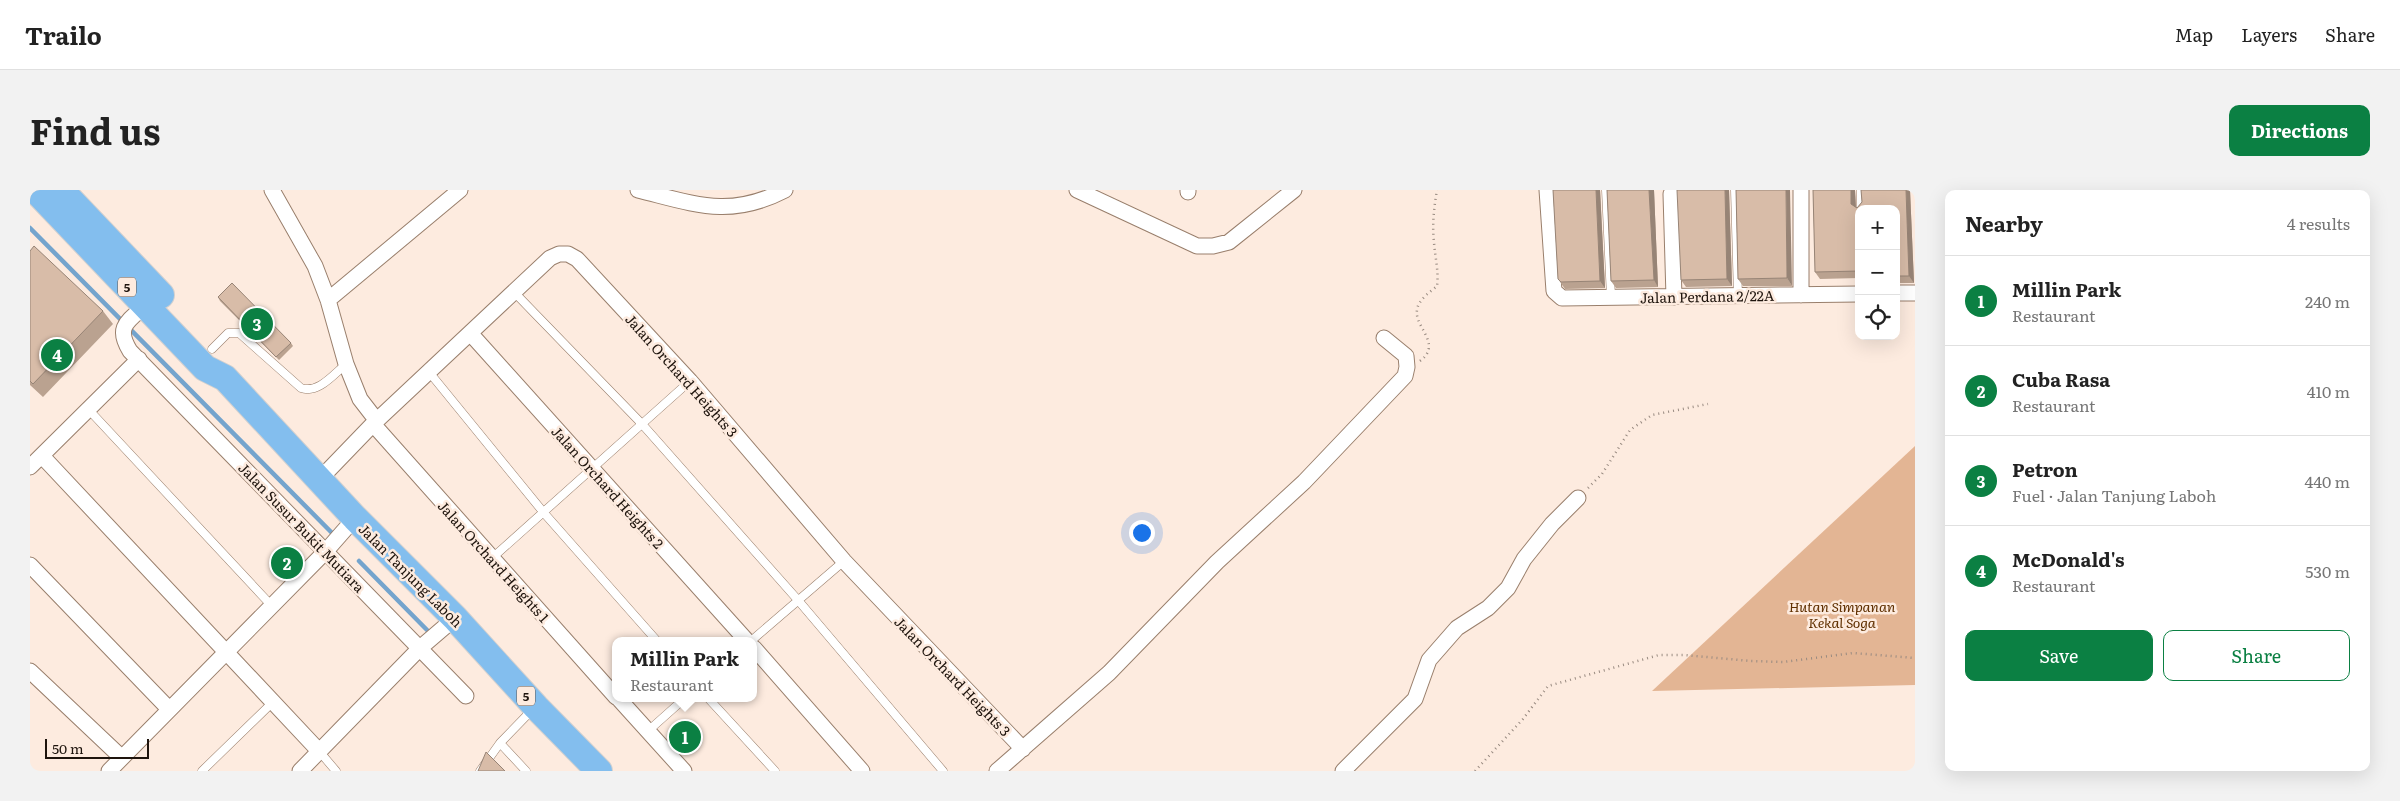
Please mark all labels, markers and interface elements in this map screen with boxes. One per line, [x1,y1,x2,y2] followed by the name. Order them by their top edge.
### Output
[25,17,102,52] text: Trailo
[2175,21,2213,48] text: Map
[2241,21,2297,48] text: Layers
[2325,21,2375,48] text: Share
[30,104,160,156] text: Find us
[2229,105,2370,156] button: Directions
[1855,205,1900,340] map controls
[1855,205,1900,250] button: +
[1965,207,2043,238] text: Nearby
[2287,211,2350,235] text: 4 results
[1855,250,1900,295] button: −
[2012,275,2121,303] text: Millin Park
[118,278,136,296] road number: 5
[1640,285,1775,307] street label: Jalan Perdana 2/22A
[1978,289,1984,313] text: 1
[2305,289,2350,313] text: 240 m
[1855,295,1900,340] button: locate
[2012,303,2096,327] text: Restaurant
[241,305,273,343] pin: 3
[621,309,743,441] street label: Jalan Orchard Heights 3
[41,336,73,374] pin: 4
[2012,365,2110,393] text: Cuba Rasa
[1977,379,1985,403] text: 2
[2307,379,2350,403] text: 410 m
[2012,393,2096,417] text: Restaurant
[547,421,669,553] street label: Jalan Orchard Heights 2
[2012,455,2078,483] text: Petron
[234,458,370,597] street label: Jalan Susur Bukit Mutiara
[1977,469,1985,493] text: 3
[2304,469,2350,493] text: 440 m
[2012,483,2216,507] text: Fuel · Jalan Tanjung Laboh
[434,496,554,627] street label: Jalan Orchard Heights 1
[355,519,467,631] street label: Jalan Tanjung Laboh
[1129,520,1155,546] your location
[271,544,303,582] pin: 2
[2012,545,2124,573] text: McDonald's
[1976,559,1986,583] text: 4
[2305,559,2350,583] text: 530 m
[2012,573,2096,597] text: Restaurant
[1789,596,1896,632] park label: Hutan Simpanan Kekal Soga
[890,612,1016,740] street label: Jalan Orchard Heights 3
[1965,630,2153,681] button: Save
[2163,630,2350,681] button: Share
[612,637,757,702] popup
[630,644,739,672] text: Millin Park
[630,672,713,696] text: Restaurant
[517,686,535,706] road number: 5
[669,718,701,756] pin: 1
[45,736,149,759] scale bar
[52,738,84,758] text: 50 m

